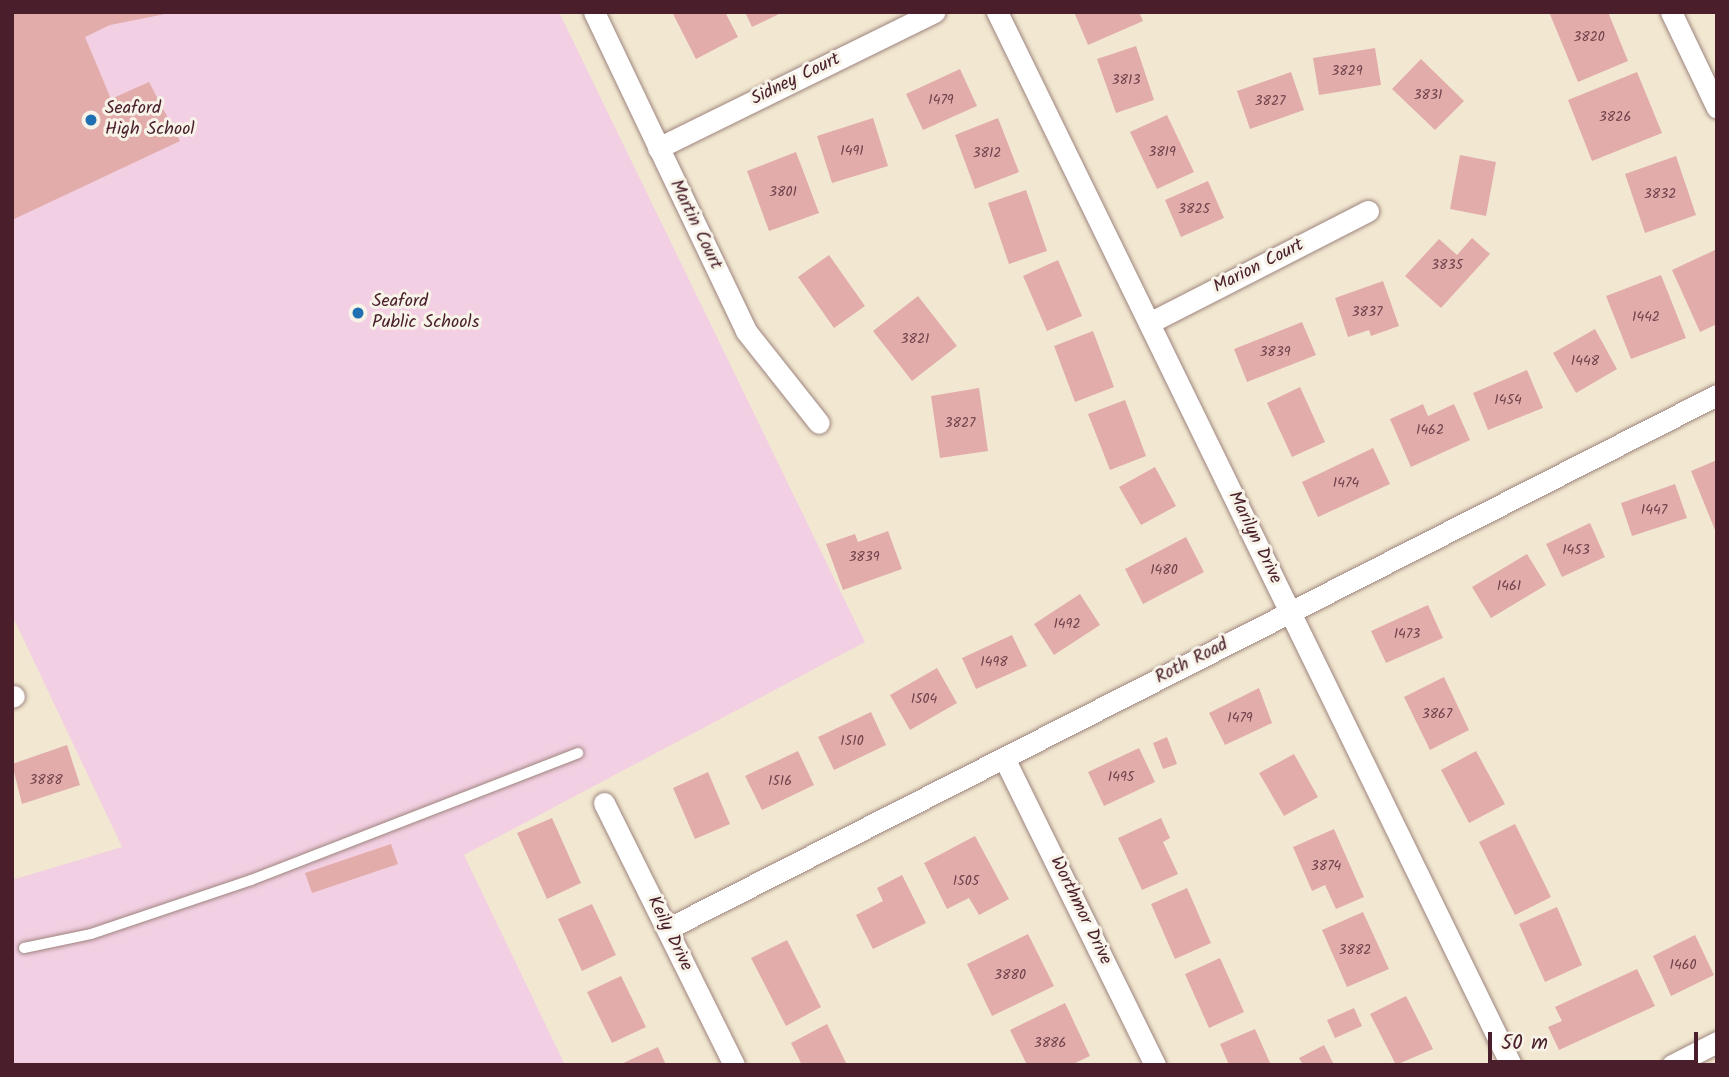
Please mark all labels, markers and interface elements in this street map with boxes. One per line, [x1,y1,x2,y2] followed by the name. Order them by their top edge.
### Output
[1573,29,1605,45] house number: 3820
[748,49,844,111] street label: Sidney Court
[1331,63,1363,79] house number: 3829
[1112,72,1140,88] house number: 3813
[1414,87,1442,103] house number: 3831
[928,92,954,108] house number: 1479
[1254,93,1286,109] house number: 3827
[105,99,195,142] place label: Seaford High School
[1599,109,1631,125] house number: 3826
[83,112,99,128] marker: Seaford High School
[840,143,864,159] house number: 1491
[1148,144,1176,160] house number: 3819
[973,145,1001,161] house number: 3812
[664,177,726,273] street label: Martin Court
[769,184,797,200] house number: 3801
[1644,186,1676,202] house number: 3832
[1178,201,1210,217] house number: 3825
[1210,235,1308,299] street label: Marion Court
[1431,257,1463,273] house number: 3835
[372,292,479,334] place label: Seaford Public Schools
[1352,304,1382,320] house number: 3837
[350,305,366,321] marker: Seaford Public Schools
[1632,309,1660,325] house number: 1442
[901,331,929,347] house number: 3821
[1259,344,1291,360] house number: 3839
[1571,353,1599,369] house number: 1448
[1494,392,1522,408] house number: 1454
[944,415,976,431] house number: 3827
[1416,422,1444,438] house number: 1462
[1333,475,1359,491] house number: 1474
[1222,488,1286,588] street label: Marilyn Drive
[1641,502,1667,518] house number: 1447
[1562,542,1590,558] house number: 1453
[848,549,880,565] house number: 3839
[1150,562,1178,578] house number: 1480
[1497,578,1521,594] house number: 1461
[1053,616,1081,632] house number: 1492
[1394,626,1420,642] house number: 1473
[1152,635,1232,689] street label: Roth Road
[980,654,1008,670] house number: 1498
[911,691,937,707] house number: 1504
[1422,706,1452,722] house number: 3867
[1227,710,1253,726] house number: 1479
[840,733,864,749] house number: 1510
[1108,769,1134,785] house number: 1495
[29,772,63,788] house number: 3888
[768,773,792,789] house number: 1516
[1044,853,1116,969] street label: Worthmor Drive
[1311,858,1341,874] house number: 3874
[953,873,979,889] house number: 1505
[642,893,696,975] street label: Keily Drive
[1339,942,1371,958] house number: 3882
[1670,957,1696,973] house number: 1460
[994,967,1026,983] house number: 3880
[1491,1018,1701,1062] scale bar
[1501,1027,1548,1060] text: 50 m
[1034,1035,1066,1051] house number: 3886

